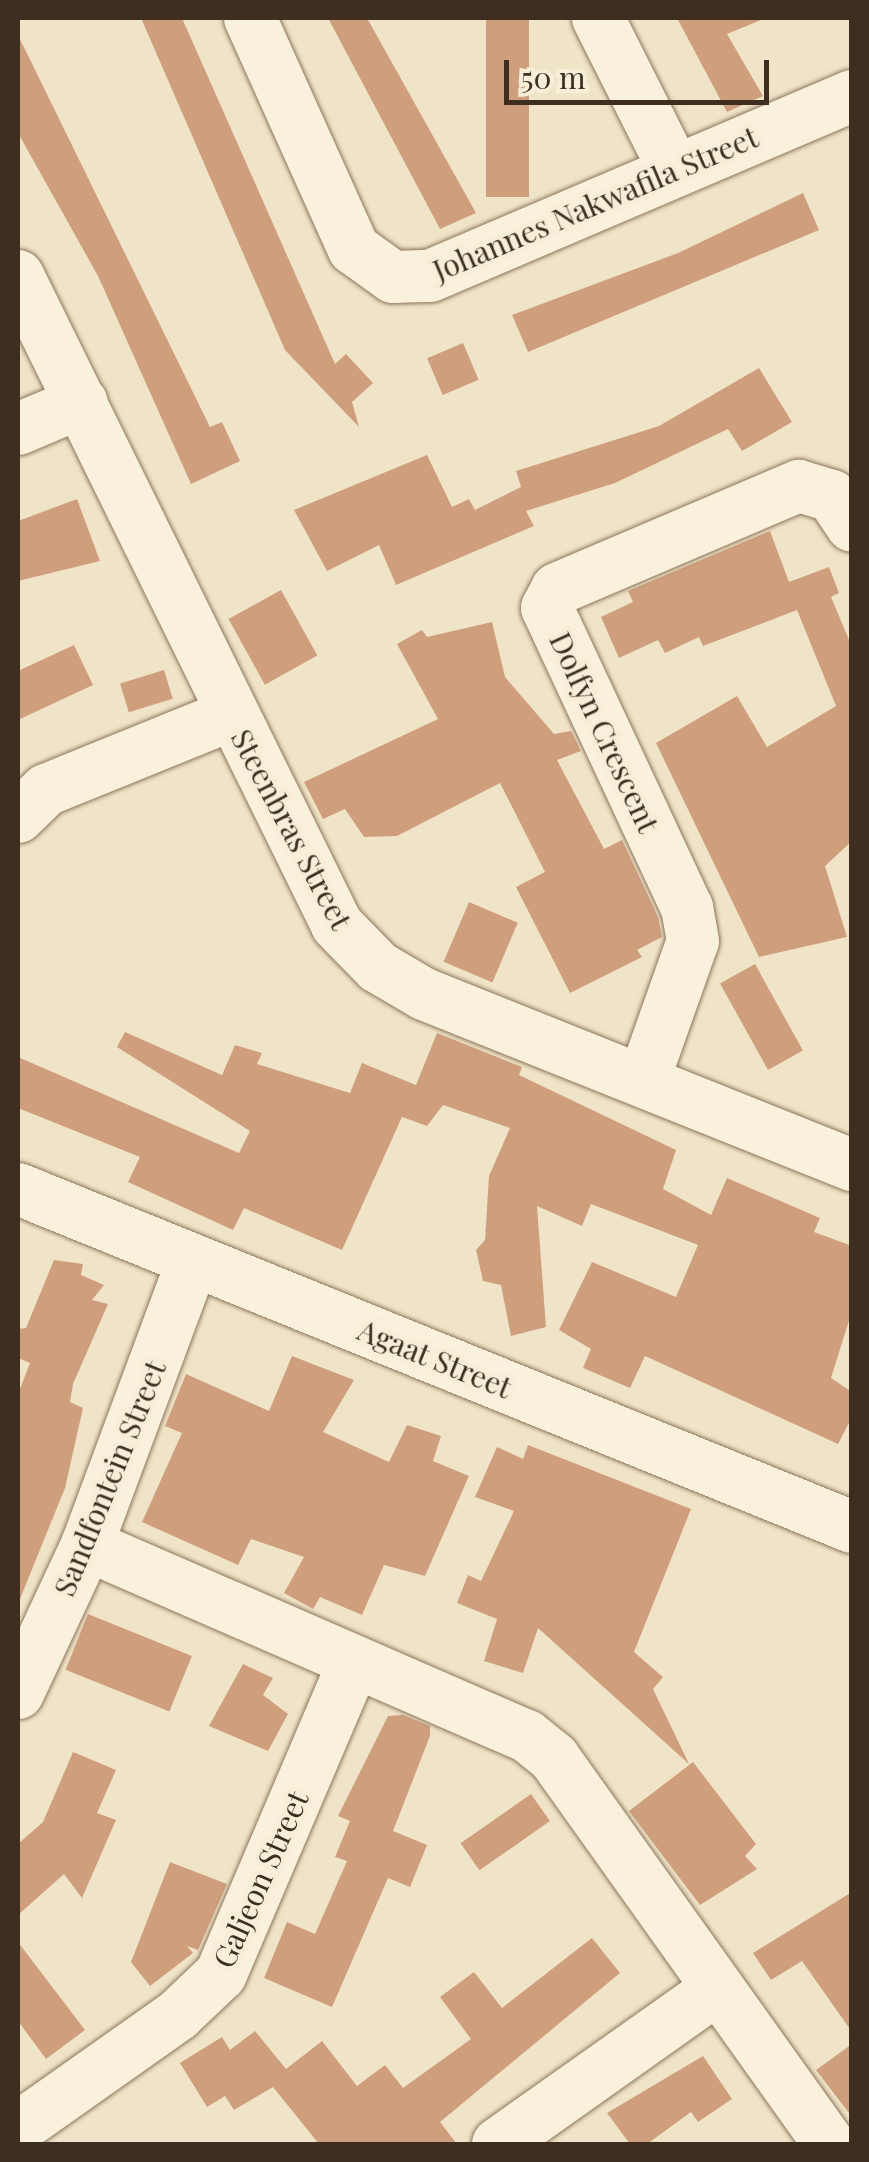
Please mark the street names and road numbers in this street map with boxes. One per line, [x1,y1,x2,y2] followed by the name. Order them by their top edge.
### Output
[427,118,763,288] street label: Johannes Nakwafila Street
[543,626,667,838] street label: Dolfyn Crescent
[224,723,360,935] street label: Steenbras Street
[353,1311,517,1405] street label: Agaat Street
[45,1355,173,1601] street label: Sandfontein Street
[205,1785,315,1973] street label: Galjeon Street

